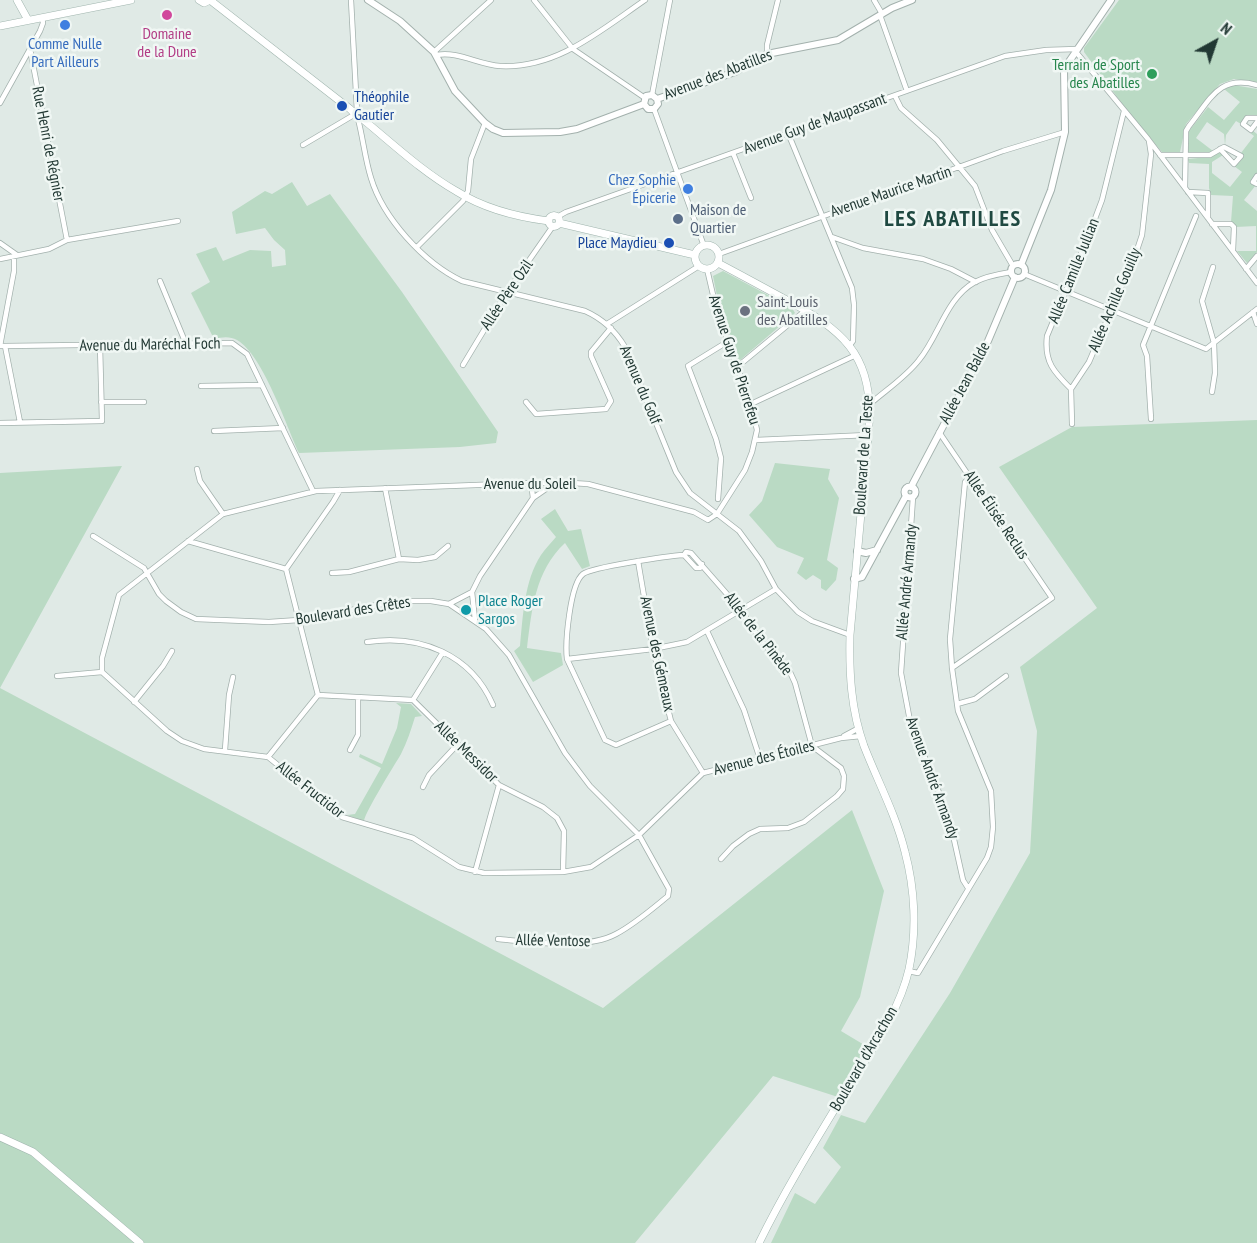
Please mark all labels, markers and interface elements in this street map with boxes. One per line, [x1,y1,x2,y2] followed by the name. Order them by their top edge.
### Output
[160,8,174,22] marker: Domaine de la Dune
[1185,12,1245,72] north arrow
[58,18,72,32] marker: Comme Nulle Part Ailleurs
[1217,18,1236,39] text: N
[137,24,197,62] place label: Domaine de la Dune
[28,34,102,72] place label: Comme Nulle Part Ailleurs
[661,46,775,104] street label: Avenue des Abatilles
[1052,55,1140,93] place label: Terrain de Sport des Abatilles
[1145,67,1159,81] marker: Terrain de Sport des Abatilles
[27,85,69,203] street label: Rue Henri de Régnier
[354,87,409,125] place label: Théophile Gautier
[741,89,889,159] street label: Avenue Guy de Maupassant
[335,99,349,113] marker: Théophile Gautier
[828,162,954,222] street label: Avenue Maurice Martin
[608,170,676,208] place label: Chez Sophie Épicerie
[681,182,695,196] marker: Chez Sophie Épicerie
[690,200,746,238] place label: Maison de Quartier
[884,207,1022,233] district label: LES ABATILLES
[671,212,685,226] marker: Maison de Quartier
[1044,216,1104,326] street label: Allée Camille Jullian
[578,233,657,253] place label: Place Maydieu
[662,236,676,250] marker: Place Maydieu
[1084,245,1146,355] street label: Allée Achille Gouilly
[476,256,538,334] street label: Allée Père Ozil
[757,292,828,330] place label: Saint-Louis des Abatilles
[704,293,764,427] street label: Avenue Guy de Pierrefeu
[738,304,752,318] marker: Saint-Louis des Abatilles
[79,334,221,356] street label: Avenue du Maréchal Foch
[935,339,995,427] street label: Allée Jean Balde
[615,343,665,427] street label: Avenue du Golf
[850,394,878,516] street label: Boulevard de La Teste
[959,467,1033,563] street label: Allée Élisée Reclus
[484,474,576,494] street label: Avenue du Soleil
[892,523,922,641] street label: Allée André Armandy
[720,589,796,679] street label: Allée de la Pinède
[478,591,543,629] place label: Place Roger Sargos
[294,592,412,630] street label: Boulevard des Crêtes
[635,594,679,714] street label: Avenue des Gémeaux
[459,603,473,617] marker: Place Roger Sargos
[901,714,963,842] street label: Avenue André Armandy
[430,717,502,787] street label: Allée Messidor
[711,736,817,780] street label: Avenue des Étoiles
[272,757,348,823] street label: Allée Fructidor
[515,931,591,951] street label: Allée Ventose
[826,1003,902,1115] street label: Boulevard d'Arcachon

